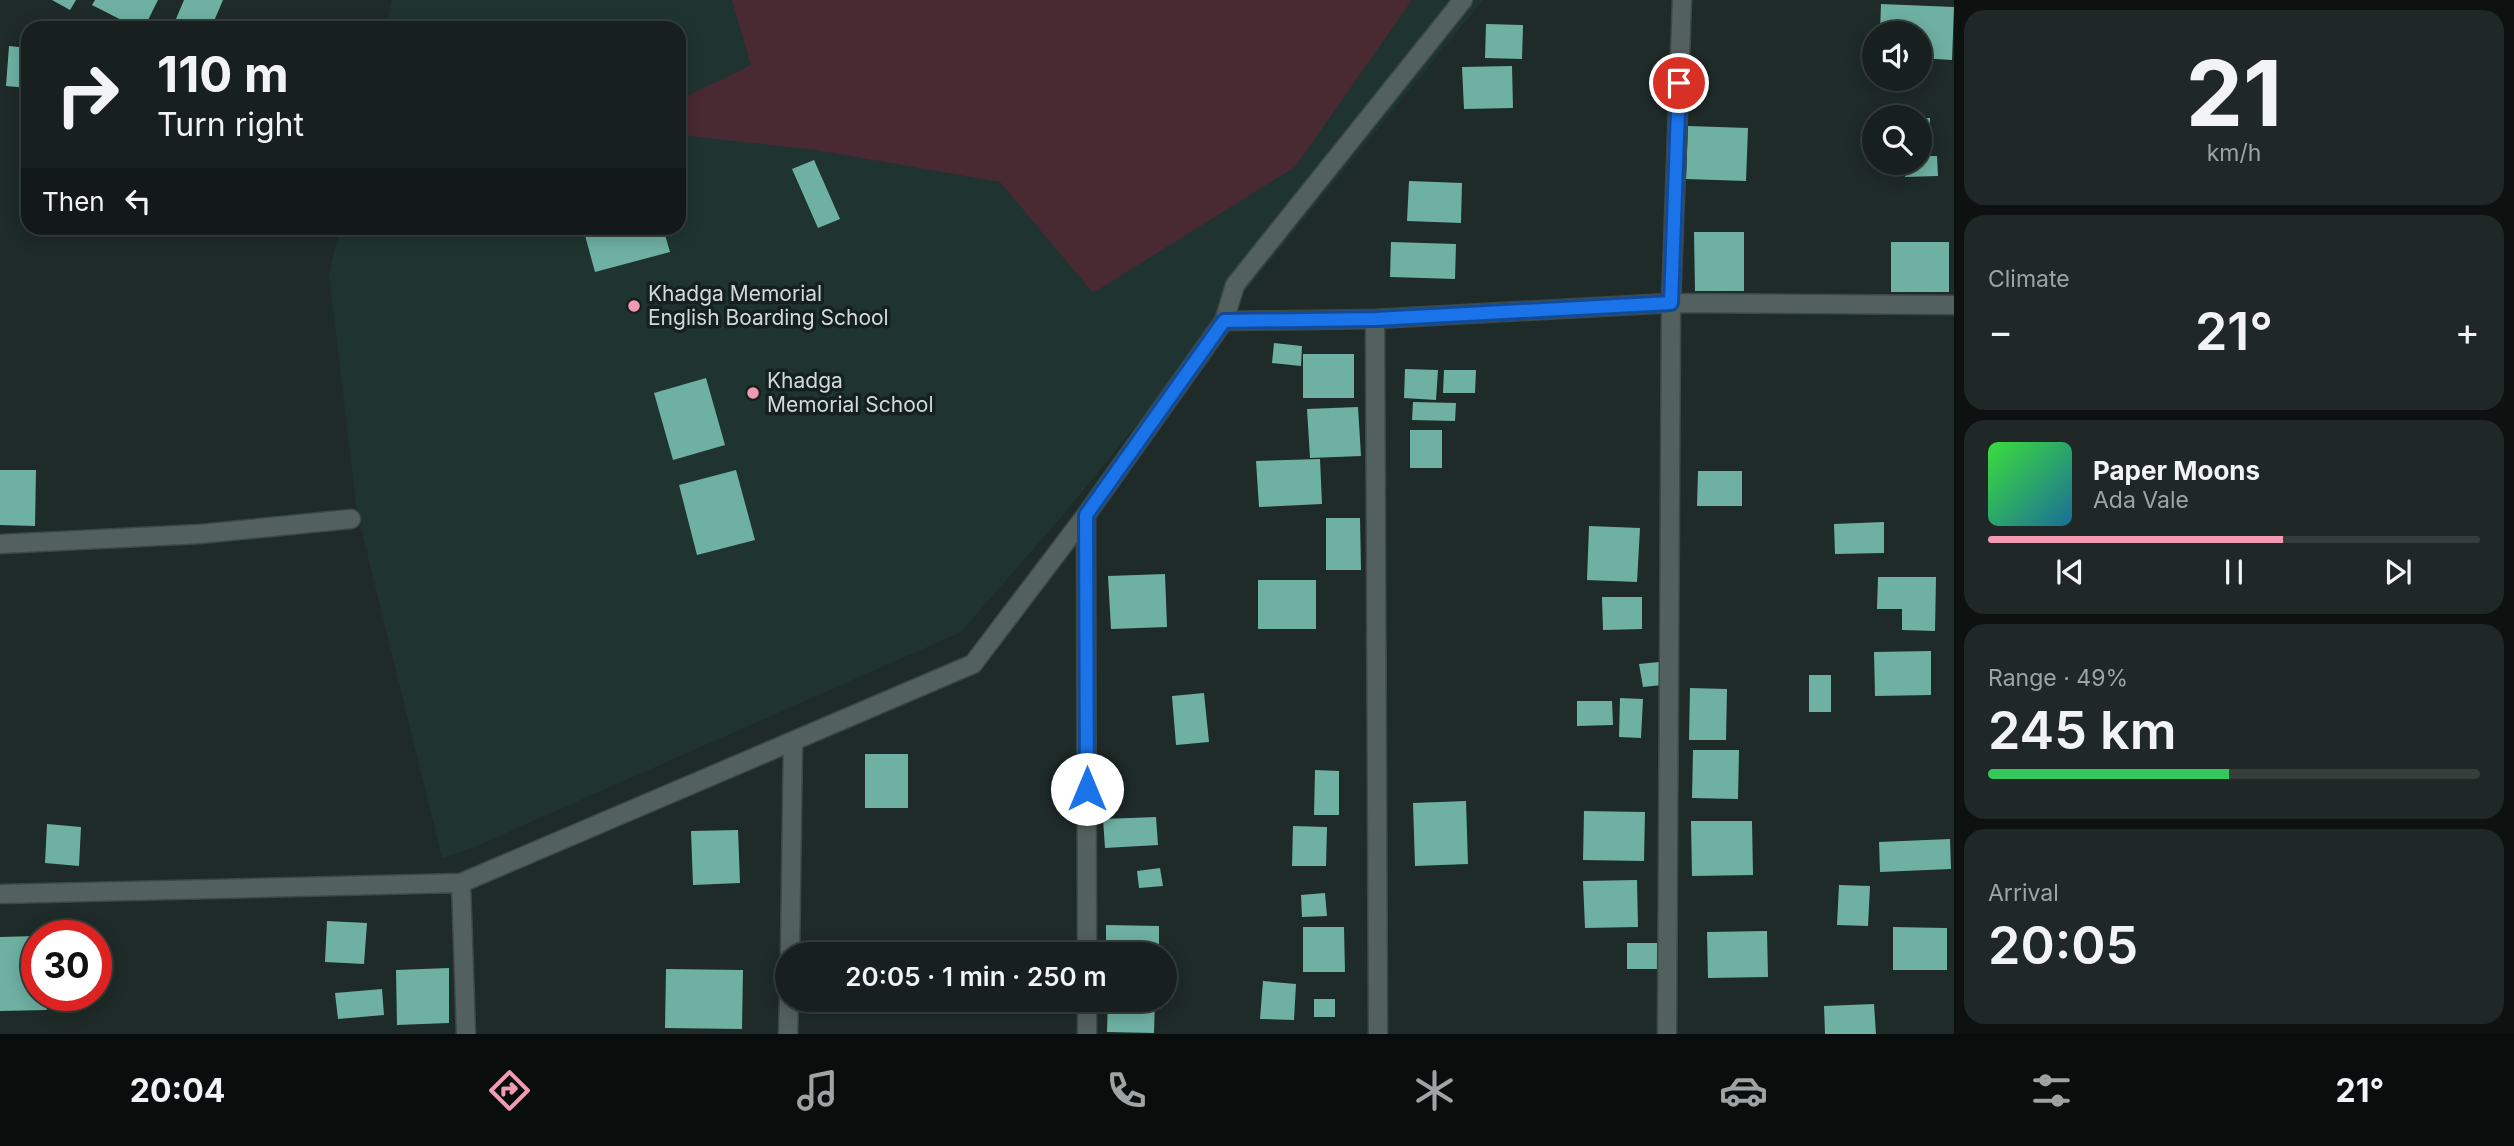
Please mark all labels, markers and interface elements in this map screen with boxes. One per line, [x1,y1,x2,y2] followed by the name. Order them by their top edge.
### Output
[1862,21,1932,175] map controls
[1862,21,1932,91] button: sound
[2186,38,2282,148] text: 21
[157,45,289,104] text: 110 m
[42,49,133,140] icon: right
[1649,53,1709,113] pin
[1660,64,1698,102] icon: arrive
[157,105,304,144] text: Turn right
[1862,105,1932,175] button: search
[2207,139,2261,167] text: km/h
[119,182,157,220] icon: left
[42,186,105,217] text: Then
[1988,265,2070,293] text: Climate
[648,281,889,330] place label: Khadga Memorial English Boarding School
[626,298,642,314] marker: Khadga Memorial English Boarding School
[2195,300,2273,363] text: 21°
[1988,308,2013,354] text: −
[2455,308,2480,354] text: +
[767,368,933,417] place label: Khadga Memorial School
[745,385,761,401] marker: Khadga Memorial School
[2093,455,2260,486] text: Paper Moons
[2093,486,2189,514] text: Ada Vale
[2051,553,2089,591] icon: previous
[2215,553,2253,591] icon: pause
[2379,553,2417,591] icon: next
[1988,664,2128,692] text: Range · 49%
[1988,699,2176,762] text: 245 km
[1050,752,1124,826] position arrow
[1988,879,2059,907] text: Arrival
[1988,914,2138,977] text: 20:05
[21,920,112,1011] speed limit sign: 30
[845,961,1107,992] text: 20:05 · 1 min · 250 m
[485,1066,534,1115] icon: directions
[793,1066,842,1115] icon: music
[1102,1066,1151,1115] icon: phone
[1410,1066,1459,1115] icon: climate
[1719,1066,1768,1115] icon: car
[2027,1066,2076,1115] icon: filters
[130,1071,225,1110] text: 20:04
[2336,1071,2384,1110] text: 21°

